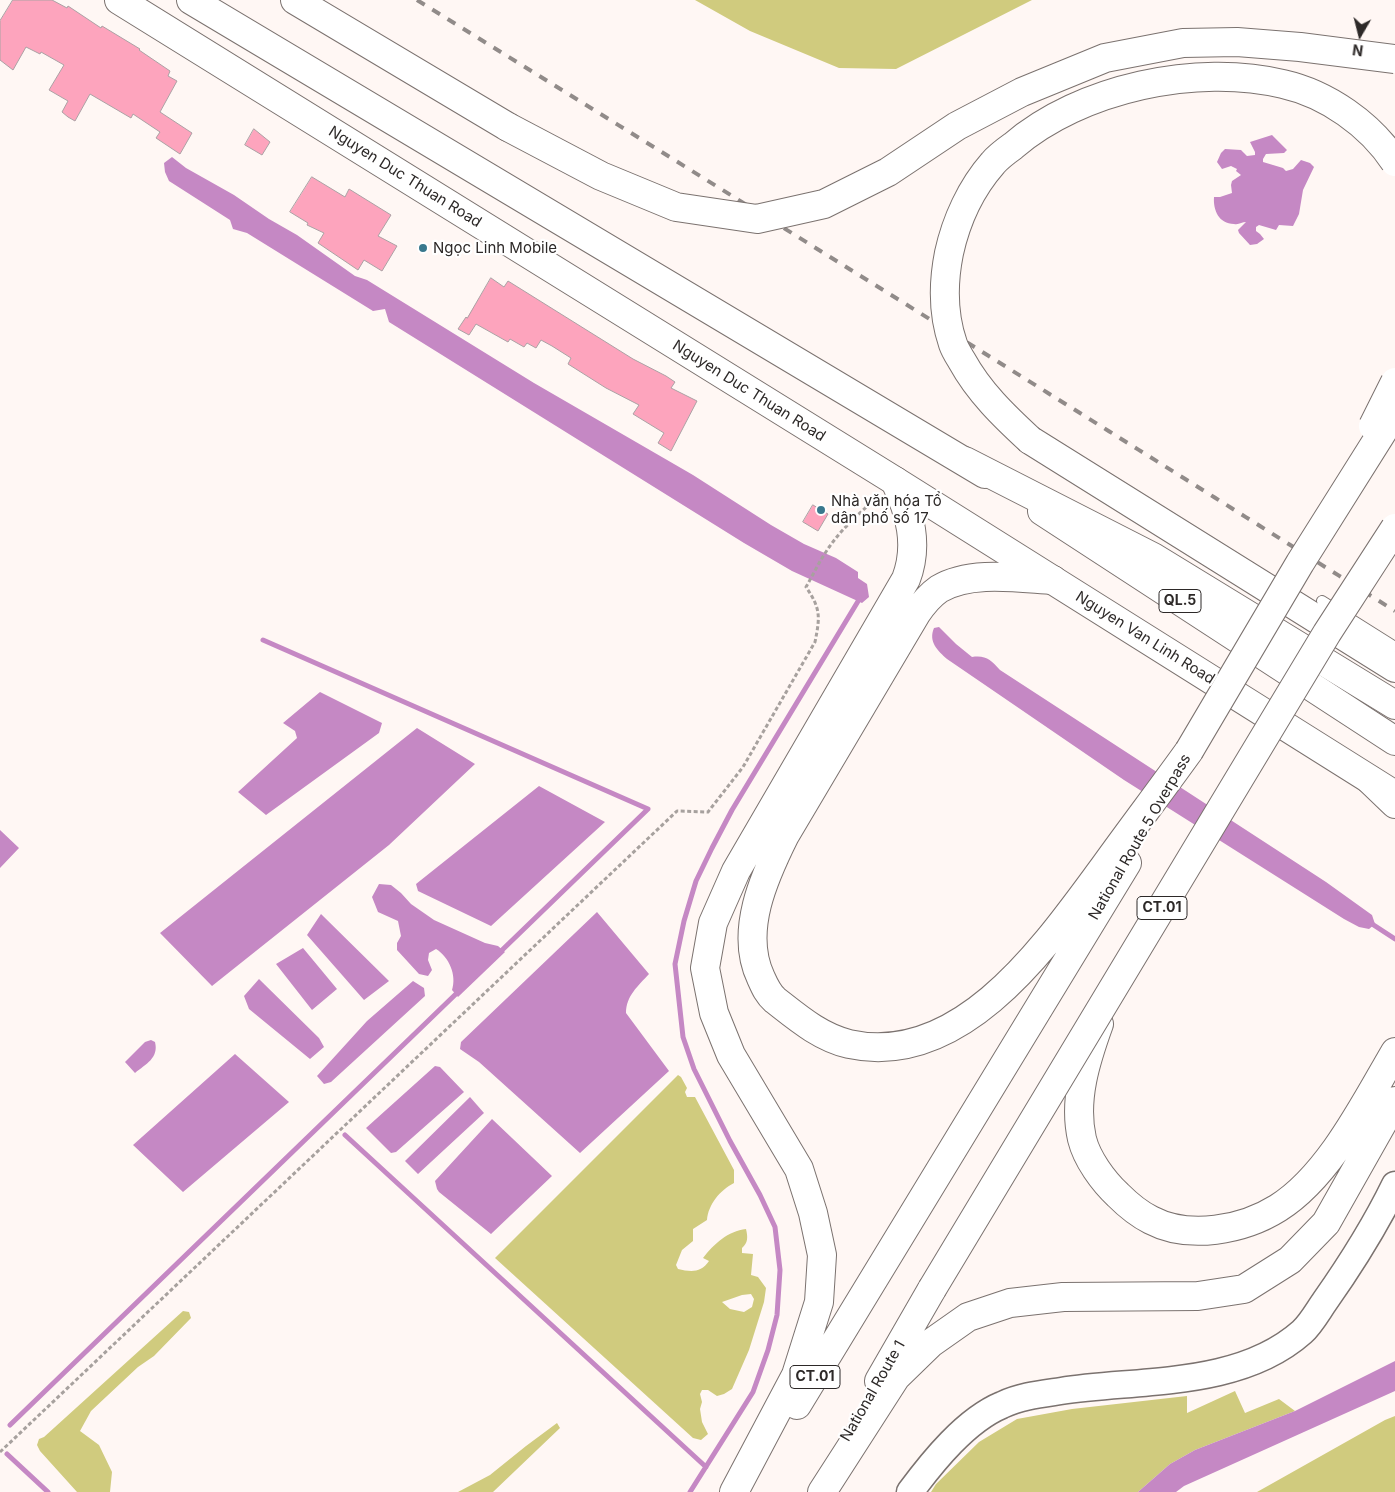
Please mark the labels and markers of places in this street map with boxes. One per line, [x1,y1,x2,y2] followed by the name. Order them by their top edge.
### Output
[433,239,557,257] place label: Ngọc Linh Mobile
[417,242,429,254] marker: Ngọc Linh Mobile
[831,492,942,527] place label: Nhà văn hóa Tổ dân phố số 17
[815,504,827,516] marker: Nhà văn hóa Tổ dân phố số 17

